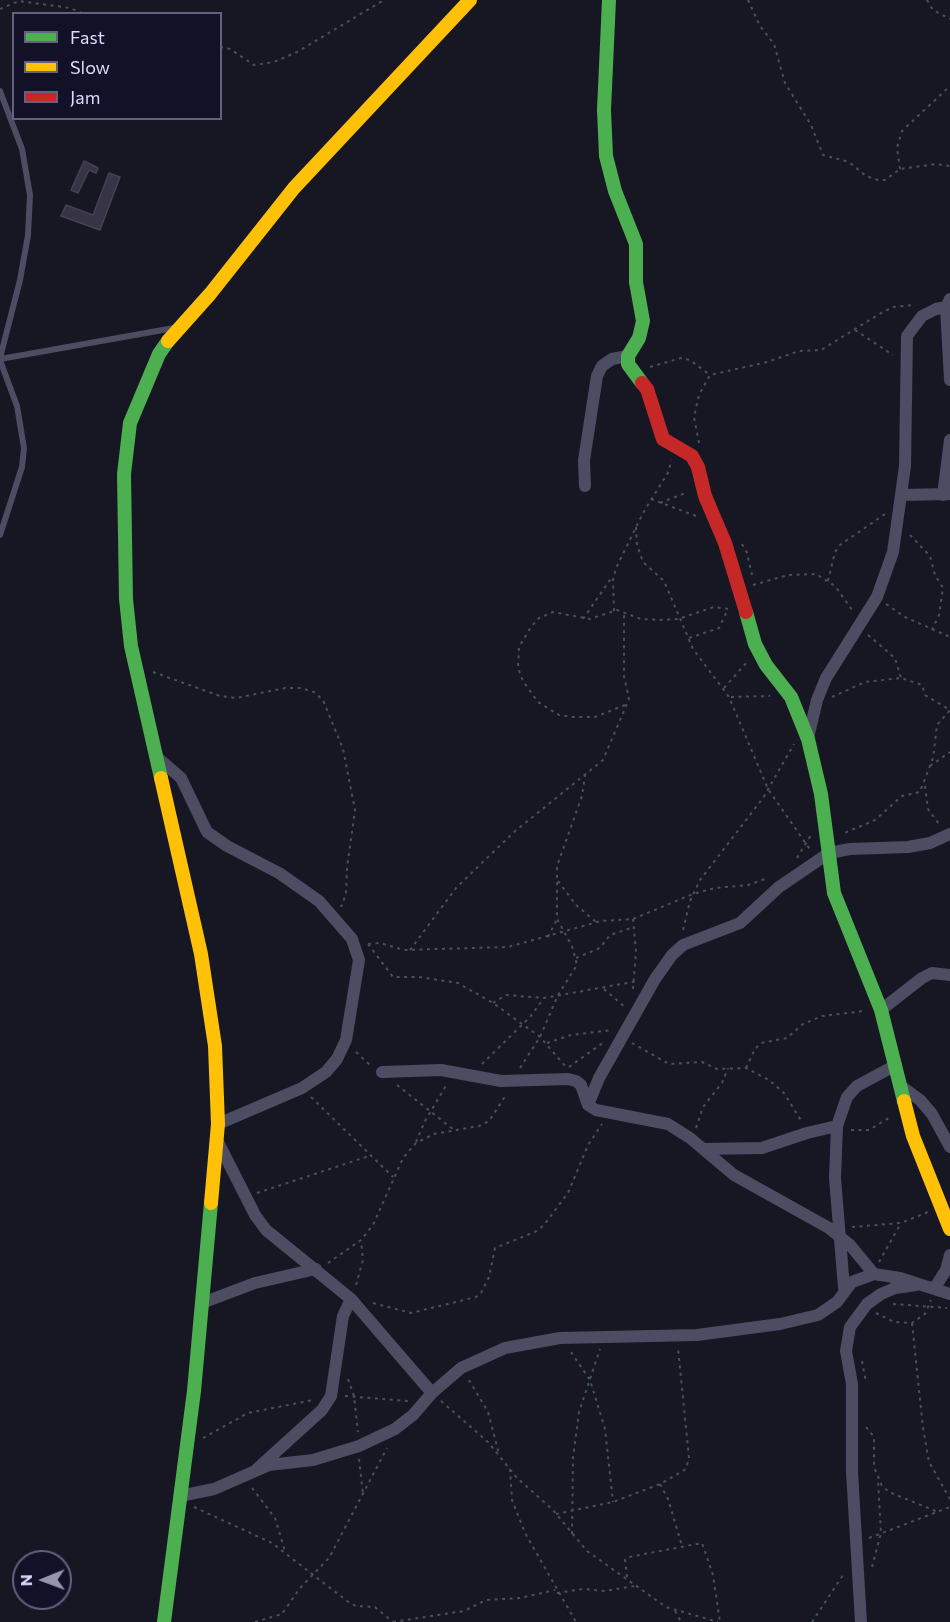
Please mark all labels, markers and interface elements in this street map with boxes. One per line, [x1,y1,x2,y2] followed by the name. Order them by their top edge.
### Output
[12,12,222,120] legend
[70,26,105,48] text: Fast
[70,56,110,78] text: Slow
[70,86,100,108] text: Jam
[12,1550,72,1610] north arrow
[16,1574,35,1586] text: N

